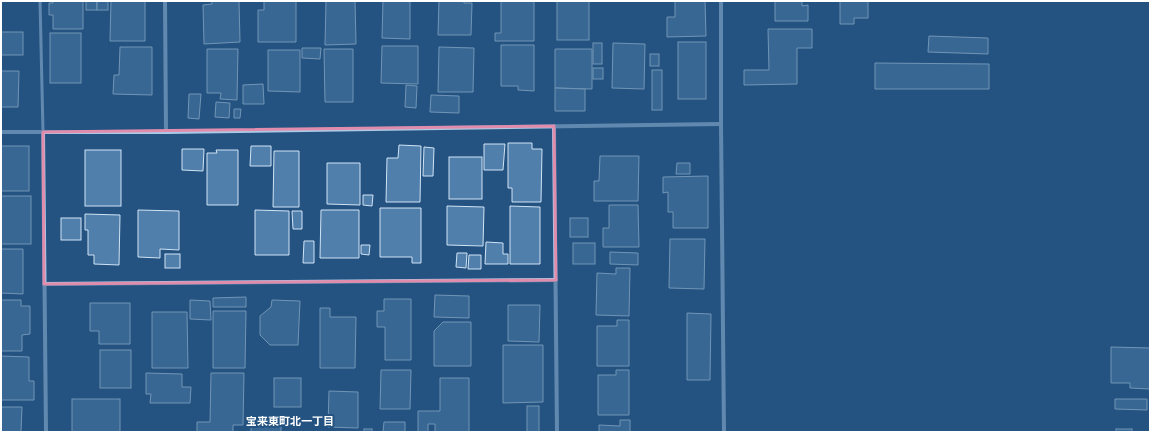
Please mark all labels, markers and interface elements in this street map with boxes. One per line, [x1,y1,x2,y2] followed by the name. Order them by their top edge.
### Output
[246,413,334,429] district label: 宝来東町北一丁目

